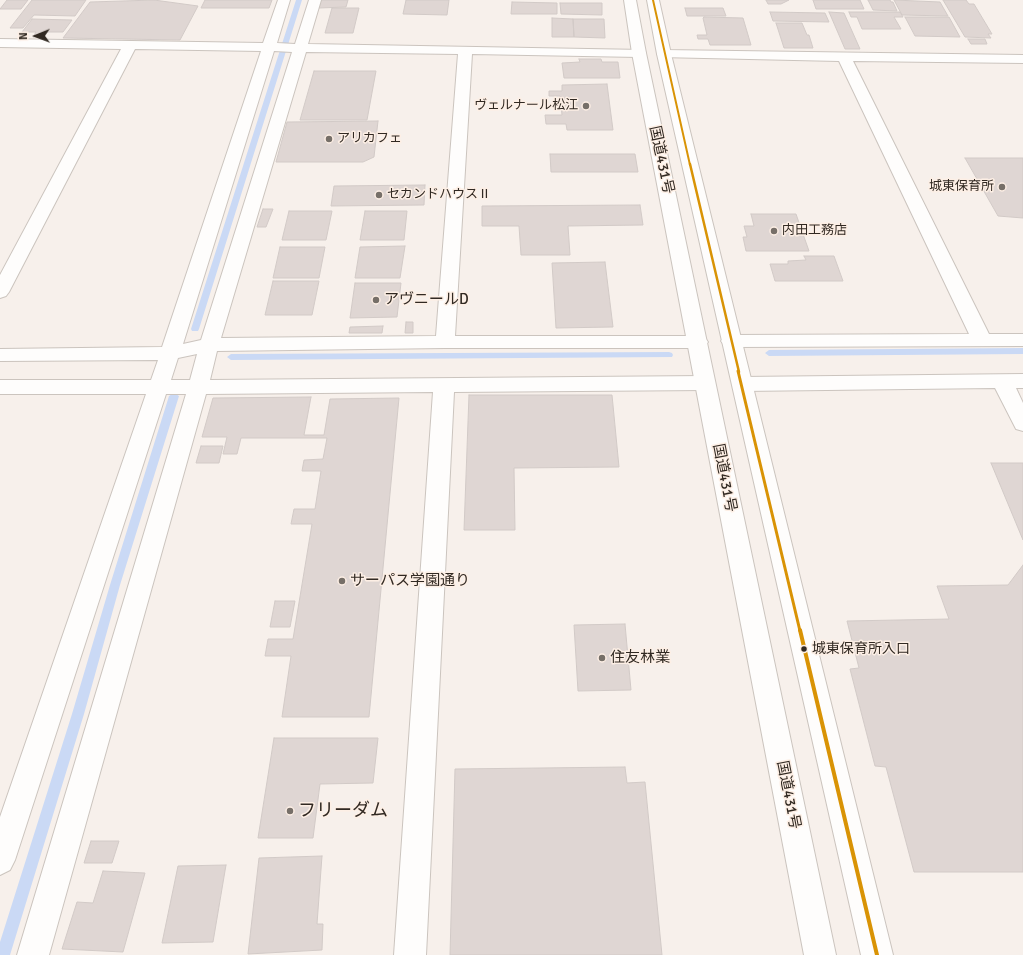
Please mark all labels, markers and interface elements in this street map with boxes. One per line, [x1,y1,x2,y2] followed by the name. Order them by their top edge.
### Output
[16,16,56,56] north arrow
[17,32,30,40] text: N
[474,98,578,114] place label: ヴェルナール松江
[581,101,591,111] marker: ヴェルナール松江
[645,124,677,196] street label: 国道431号
[337,131,402,147] place label: アリカフェ
[324,134,334,144] marker: アリカフェ
[929,179,994,195] place label: 城東保育所
[997,182,1007,192] marker: 城東保育所
[387,187,491,203] place label: セカンドハウスⅡ
[374,190,384,200] marker: セカンドハウスⅡ
[782,223,847,239] place label: 内田工務店
[769,226,779,236] marker: 内田工務店
[384,291,469,309] place label: アヴニールD
[371,295,381,305] marker: アヴニールD
[709,442,739,514] street label: 国道431号
[350,572,470,590] place label: サーパス学園通り
[337,576,347,586] marker: サーパス学園通り
[812,641,910,657] place label: 城東保育所入口
[799,644,809,654] marker: 城東保育所入口
[610,649,670,667] place label: 住友林業
[597,653,607,663] marker: 住友林業
[773,759,803,831] street label: 国道431号
[298,800,388,822] place label: フリーダム
[285,806,295,816] marker: フリーダム

